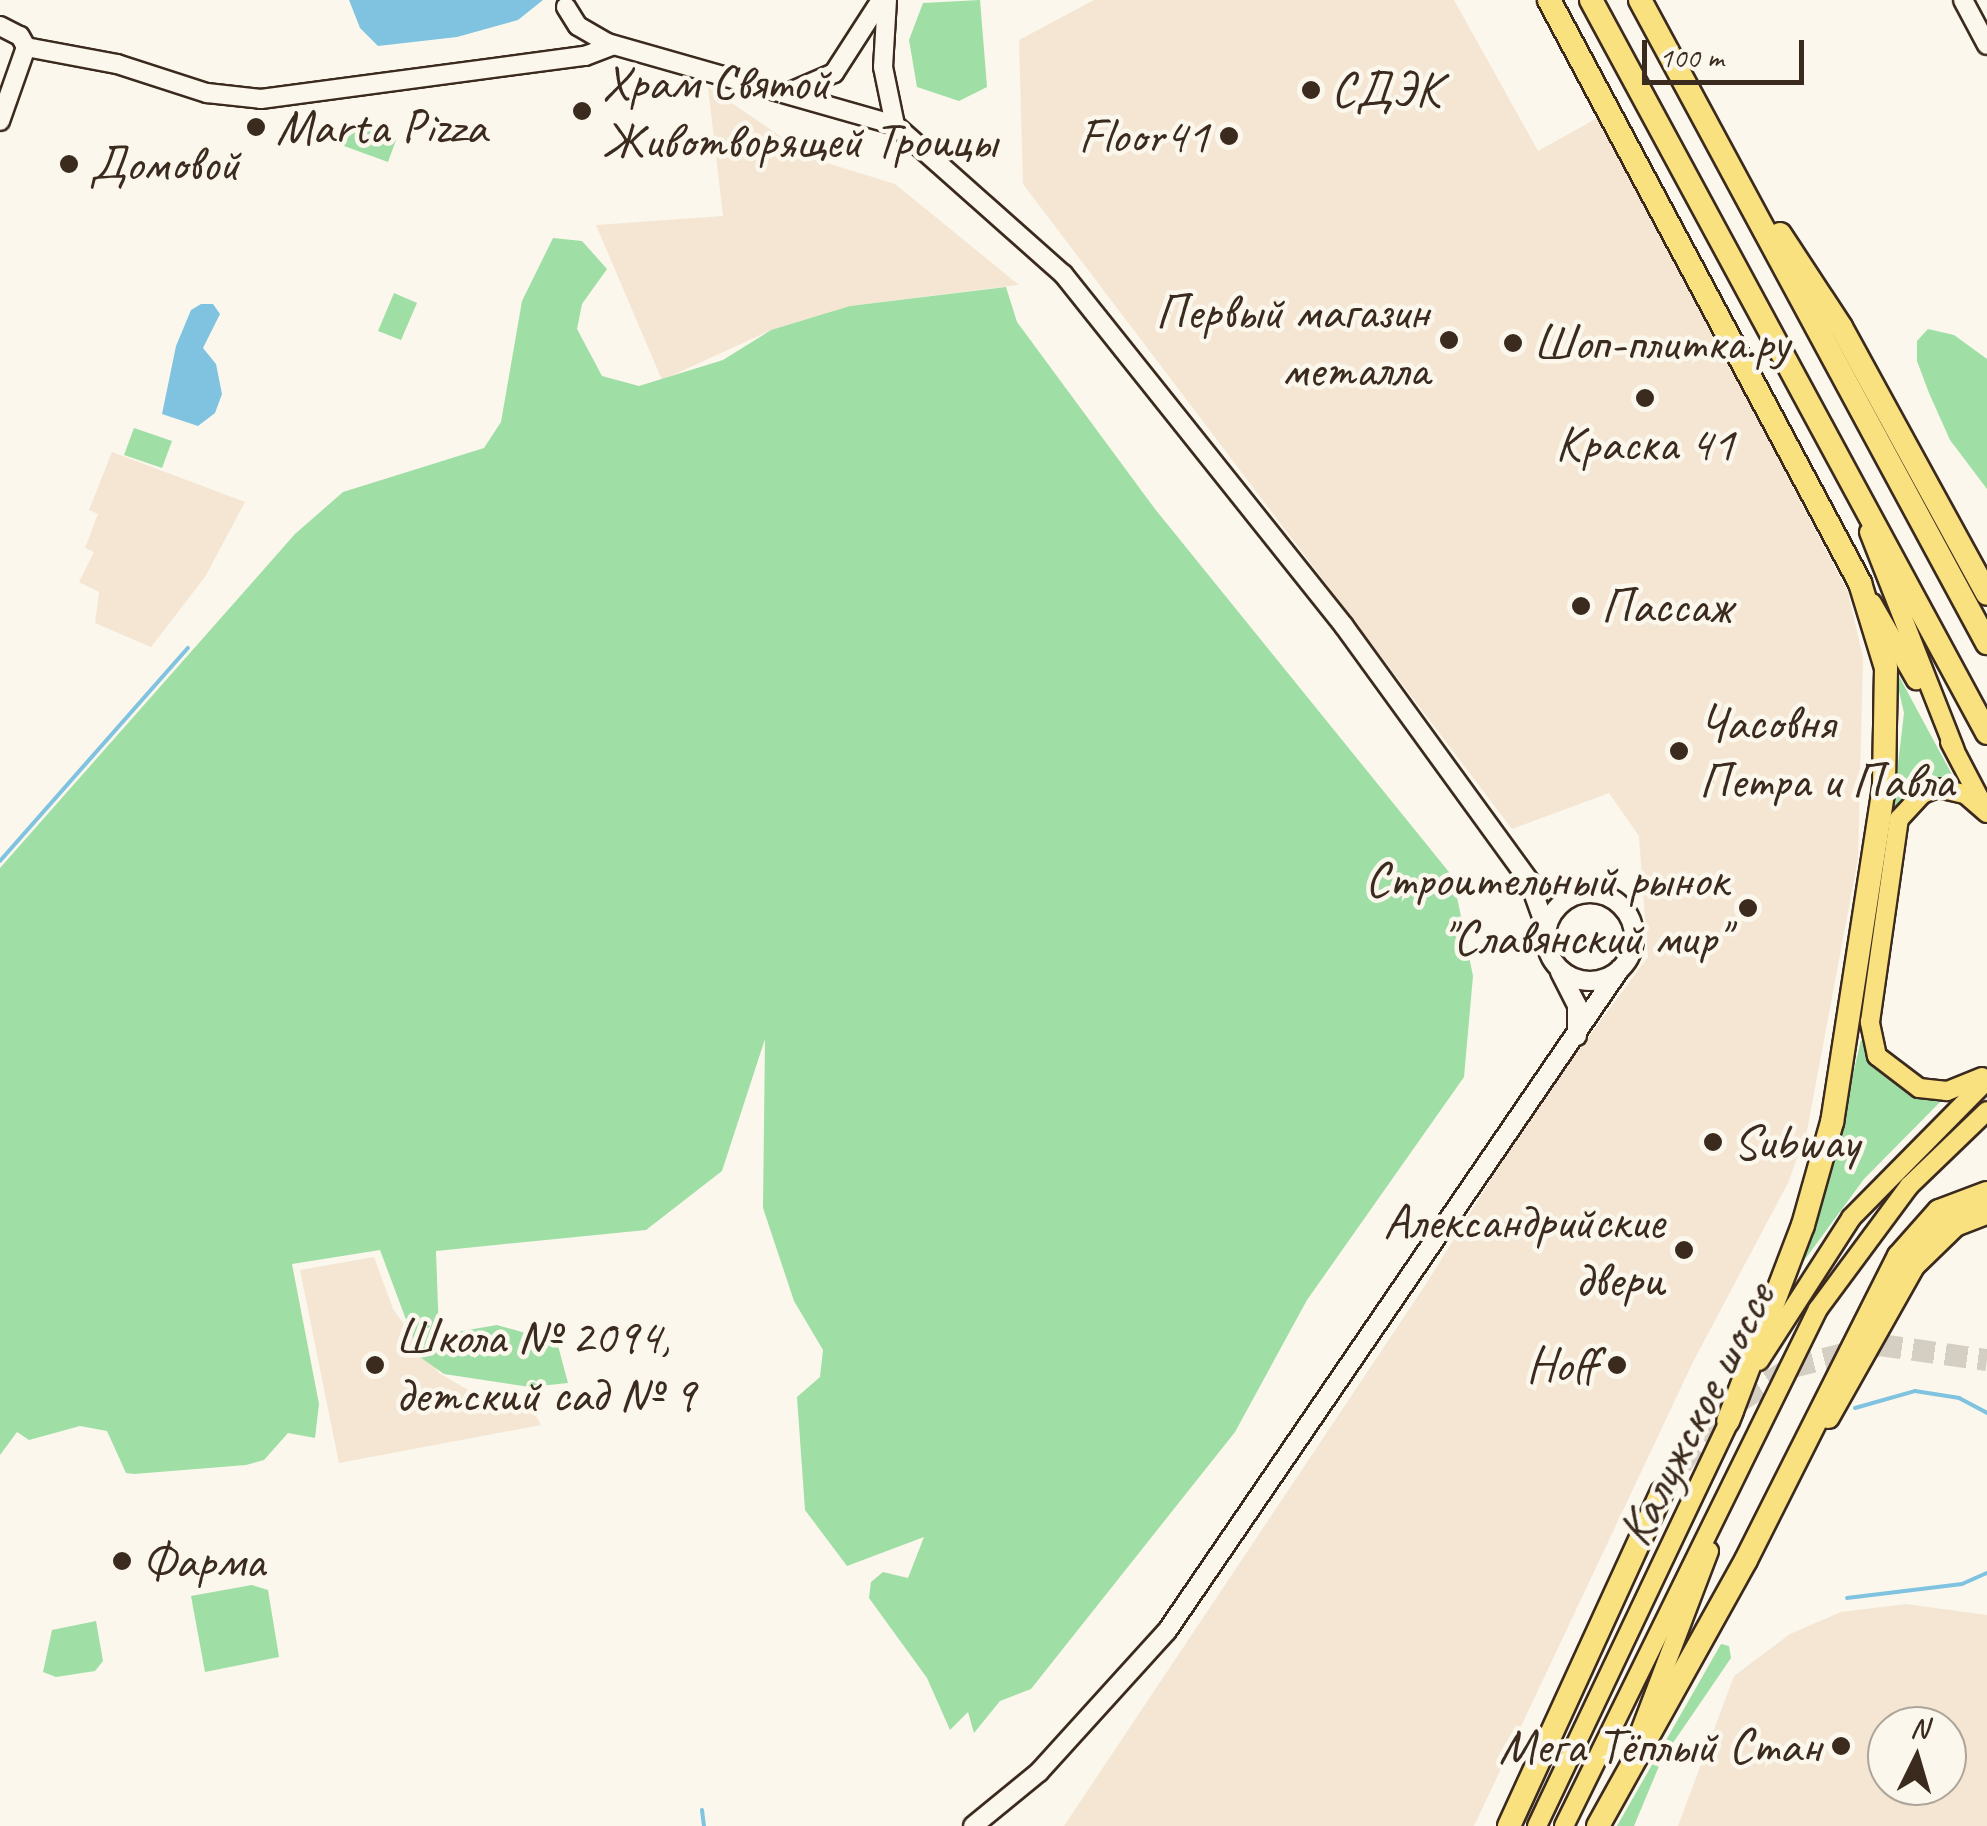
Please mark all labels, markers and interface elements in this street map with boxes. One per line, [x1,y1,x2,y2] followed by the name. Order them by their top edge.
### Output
[1647,20,1810,82] scale bar
[1659,38,1724,76] text: 100 m
[602,52,997,170] place label: Храм Святой Животворящей Троицы
[1331,60,1440,120] place label: СДЭК
[1300,79,1322,101] marker: СДЭК
[276,97,485,157] place label: Marta Pizza
[571,100,593,122] marker: Храм Святой Животворящей Троицы
[1079,106,1209,166] place label: Floor41
[245,116,267,138] marker: Marta Pizza
[1218,125,1240,147] marker: Floor41
[89,134,239,194] place label: Домовой
[58,153,80,175] marker: Домовой
[1156,281,1429,398] place label: Первый магазин металла
[1533,313,1789,373] place label: Шоп-плитка.ру
[1438,329,1460,351] marker: Первый магазин металла
[1502,332,1524,354] marker: Шоп-плитка.ру
[1634,387,1656,409] marker: Краска 41
[1555,414,1735,474] place label: Краска 41
[1601,576,1731,636] place label: Пассаж
[1570,595,1592,617] marker: Пассаж
[1699,692,1955,810] place label: Часовня Петра и Павла
[1668,740,1690,762] marker: Часовня Петра и Павла
[1365,849,1728,966] place label: Строительный рынок "Славянский мир"
[1737,897,1759,919] marker: Строительный рынок "Славянский мир"
[1733,1112,1859,1172] place label: Subway
[1702,1131,1724,1153] marker: Subway
[1383,1191,1664,1308] place label: Александрийские двери
[1673,1239,1695,1261] marker: Александрийские двери
[1604,1272,1788,1556] street label: Калужское шоссе
[395,1306,695,1424] place label: Школа № 2094, детский сад № 9
[1526,1335,1597,1395] place label: Hoff
[364,1354,386,1376] marker: Школа № 2094, детский сад № 9
[1606,1354,1628,1376] marker: Hoff
[142,1531,265,1591] place label: Фарма
[111,1550,133,1572] marker: Фарма
[1867,1706,1967,1806] north arrow
[1909,1709,1930,1746] text: N
[1499,1716,1821,1776] place label: Мега Тёплый Cтан
[1830,1735,1852,1757] marker: Мега Тёплый Cтан

